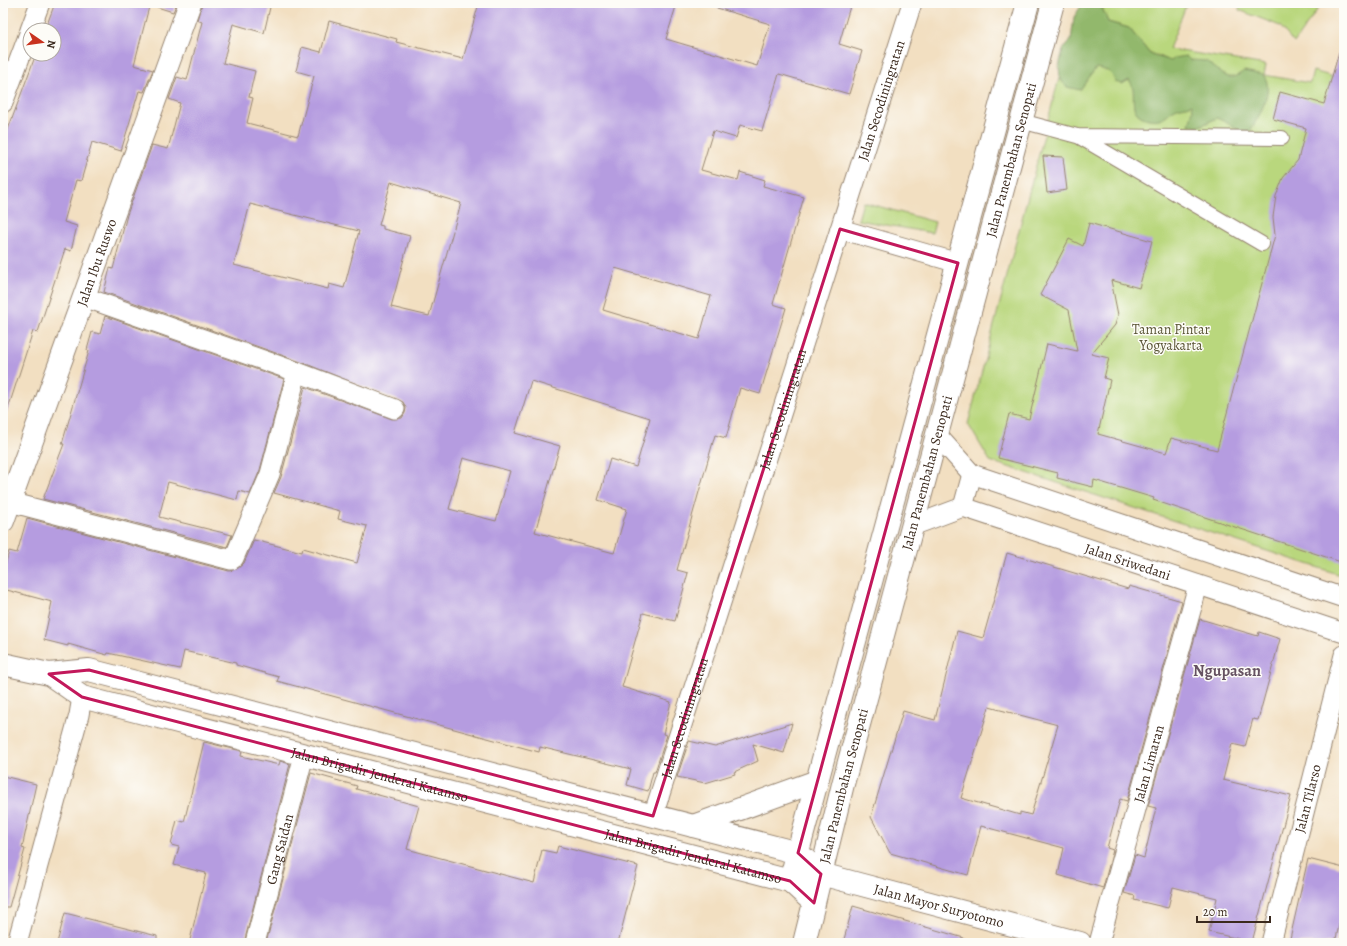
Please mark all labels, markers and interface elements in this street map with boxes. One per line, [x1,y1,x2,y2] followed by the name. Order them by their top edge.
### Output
[22,22,62,62] north arrow
[853,37,909,163] street label: Jalan Secodiningratan
[43,39,59,50] text: N
[981,80,1041,239] street label: Jalan Panembahan Senopati
[72,216,121,309] street label: Jalan Ibu Ruswo
[1132,320,1211,355] park label: Taman Pintar Yogyakarta
[754,346,811,472] street label: Jalan Secodiningratan
[897,393,957,552] street label: Jalan Panembahan Senopati
[1082,538,1173,585] street label: Jalan Sriwedani
[656,655,712,781] street label: Jalan Secodiningratan
[1193,660,1261,682] district label: Ngupasan
[814,706,872,865] street label: Jalan Panembahan Senopati
[1129,722,1168,805] street label: Jalan Limaran
[289,742,470,806] street label: Jalan Brigadir Jenderal Katamso
[1290,762,1325,835] street label: Jalan Tilarso
[261,811,298,887] street label: Gang Saidan
[603,824,784,888] street label: Jalan Brigadir Jenderal Katamso
[872,879,1006,932] street label: Jalan Mayor Suryotomo
[1197,898,1270,924] scale bar
[1203,904,1227,920] text: 20 m

